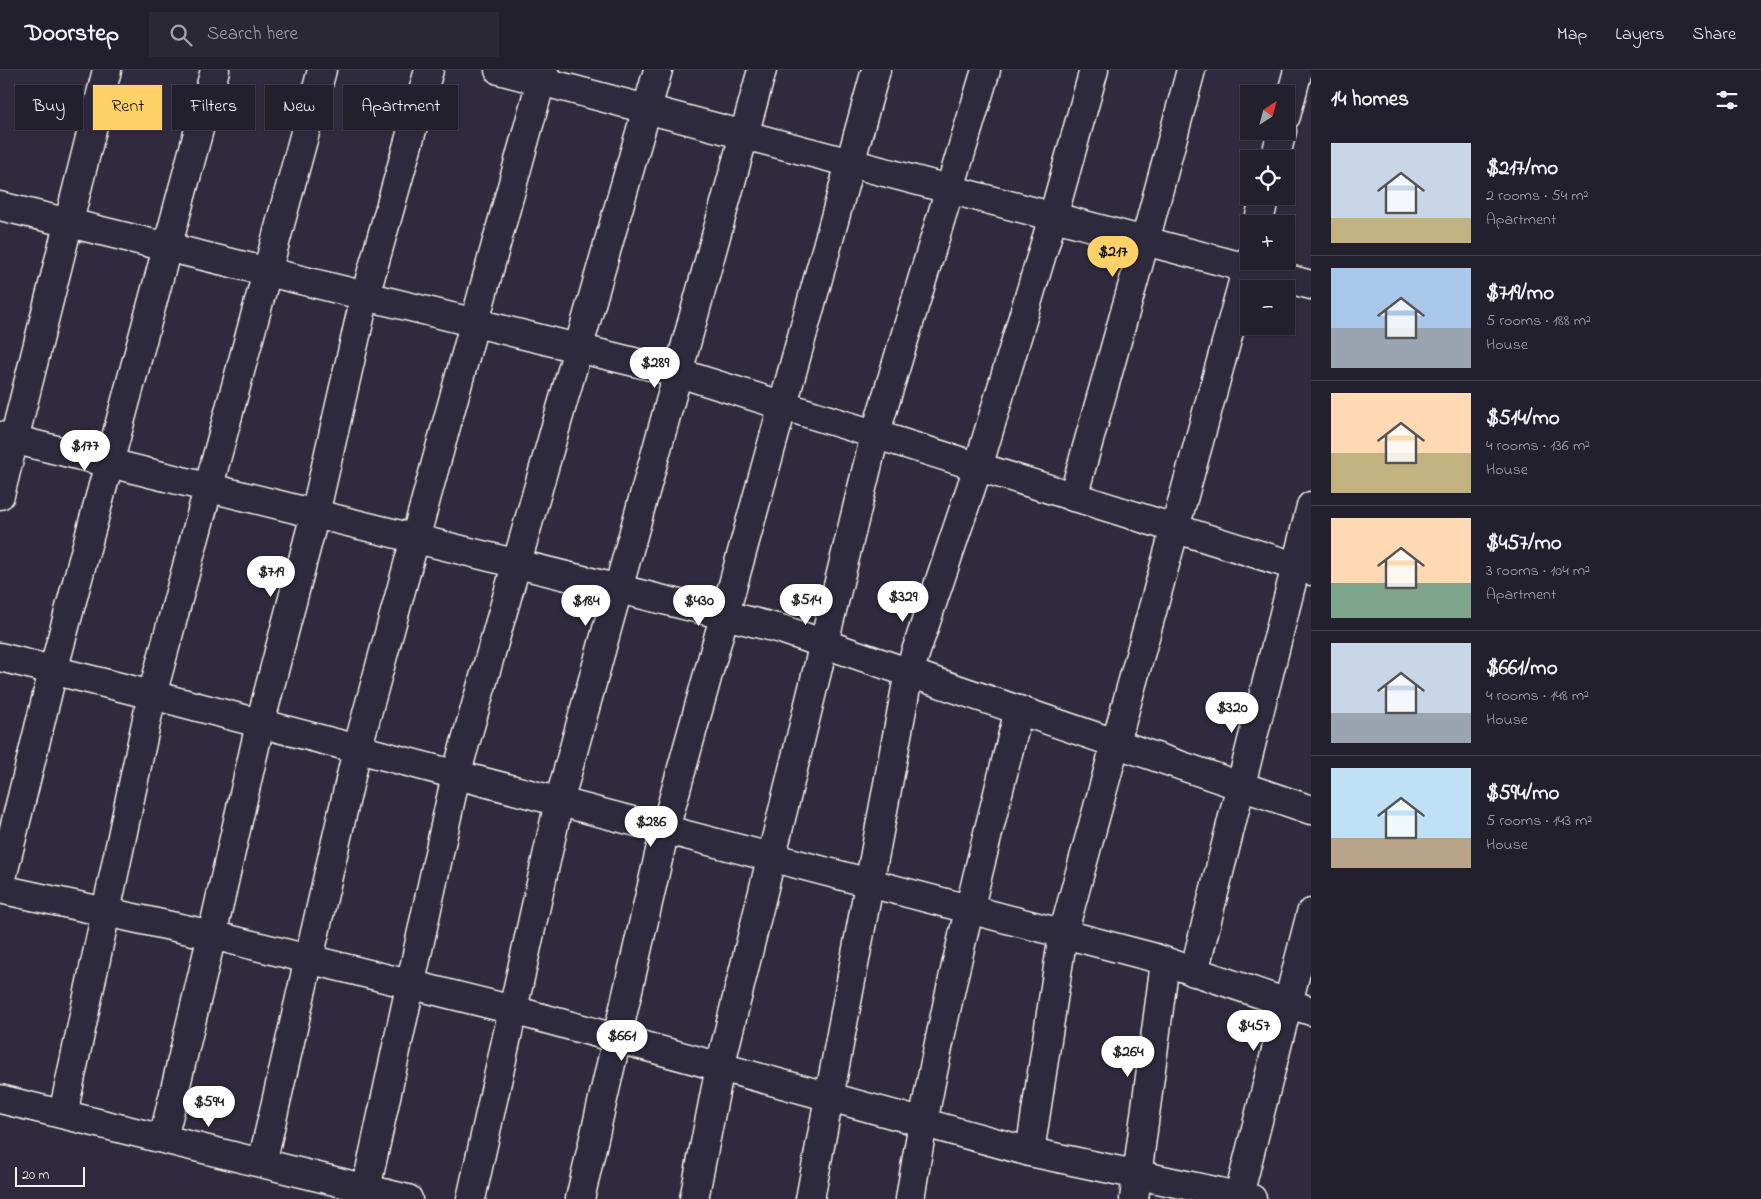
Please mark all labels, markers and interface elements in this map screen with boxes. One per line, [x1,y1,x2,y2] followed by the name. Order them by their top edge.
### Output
[149,12,499,57] search box
[25,17,119,52] text: Doorstep
[167,21,195,49] icon: search
[207,21,298,48] text: Search here
[1557,22,1587,48] text: Map
[1615,22,1665,48] text: Layers
[1693,22,1736,48] text: Share
[15,85,83,130] chip: Buy
[93,85,162,130] chip: Rent
[172,85,255,130] chip: Filters
[265,85,333,130] chip: New
[343,85,458,130] chip: Apartment
[1240,85,1295,140] north arrow
[1240,85,1295,335] map controls
[1331,85,1409,115] text: 14 homes
[1713,86,1741,114] icon: filters
[1240,150,1295,205] button: locate
[1486,154,1558,184] text: $217/mo
[1371,163,1431,223] icon: home
[1486,184,1588,208] text: 2 rooms · 54 m²
[1486,208,1556,232] text: Apartment
[1240,215,1295,270] button: +
[1083,236,1143,278] pin: $217
[1098,240,1128,264] text: $217
[1486,279,1554,309] text: $719/mo
[1240,280,1295,335] button: −
[1371,288,1431,348] icon: home
[1486,309,1591,333] text: 5 rooms · 188 m²
[1486,333,1528,357] text: House
[625,346,685,389] pin: $289
[641,351,669,375] text: $289
[1486,404,1560,434] text: $514/mo
[1371,413,1431,473] icon: home
[55,430,115,472] pin: $177
[71,434,99,458] text: $177
[1486,434,1590,458] text: 4 rooms · 136 m²
[1486,458,1528,482] text: House
[1486,529,1562,559] text: $457/mo
[1371,538,1431,598] icon: home
[241,556,301,598] pin: $719
[1486,559,1590,583] text: 3 rooms · 104 m²
[258,560,284,584] text: $719
[873,580,933,623] pin: $329
[1486,583,1556,607] text: Apartment
[556,584,616,627] pin: $184
[669,584,729,627] pin: $430
[776,584,836,626] pin: $514
[888,585,918,609] text: $329
[791,588,821,612] text: $514
[572,589,600,613] text: $184
[684,589,714,613] text: $430
[1486,654,1558,684] text: $661/mo
[1371,663,1431,723] icon: home
[1486,684,1589,708] text: 4 rooms · 148 m²
[1202,692,1262,734] pin: $320
[1216,696,1248,720] text: $320
[1486,708,1528,732] text: House
[1486,779,1559,809] text: $594/mo
[1371,788,1431,848] icon: home
[621,806,681,848] pin: $286
[1486,809,1592,833] text: 5 rooms · 143 m²
[636,810,666,834] text: $286
[1486,833,1528,857] text: House
[1224,1010,1284,1052] pin: $457
[1238,1014,1270,1038] text: $457
[592,1020,652,1062] pin: $661
[608,1024,636,1048] text: $661
[1098,1036,1158,1078] pin: $264
[1112,1040,1144,1064] text: $264
[179,1086,239,1128] pin: $594
[194,1090,224,1114] text: $594
[15,1164,85,1187] scale bar
[22,1165,49,1186] text: 20 m

